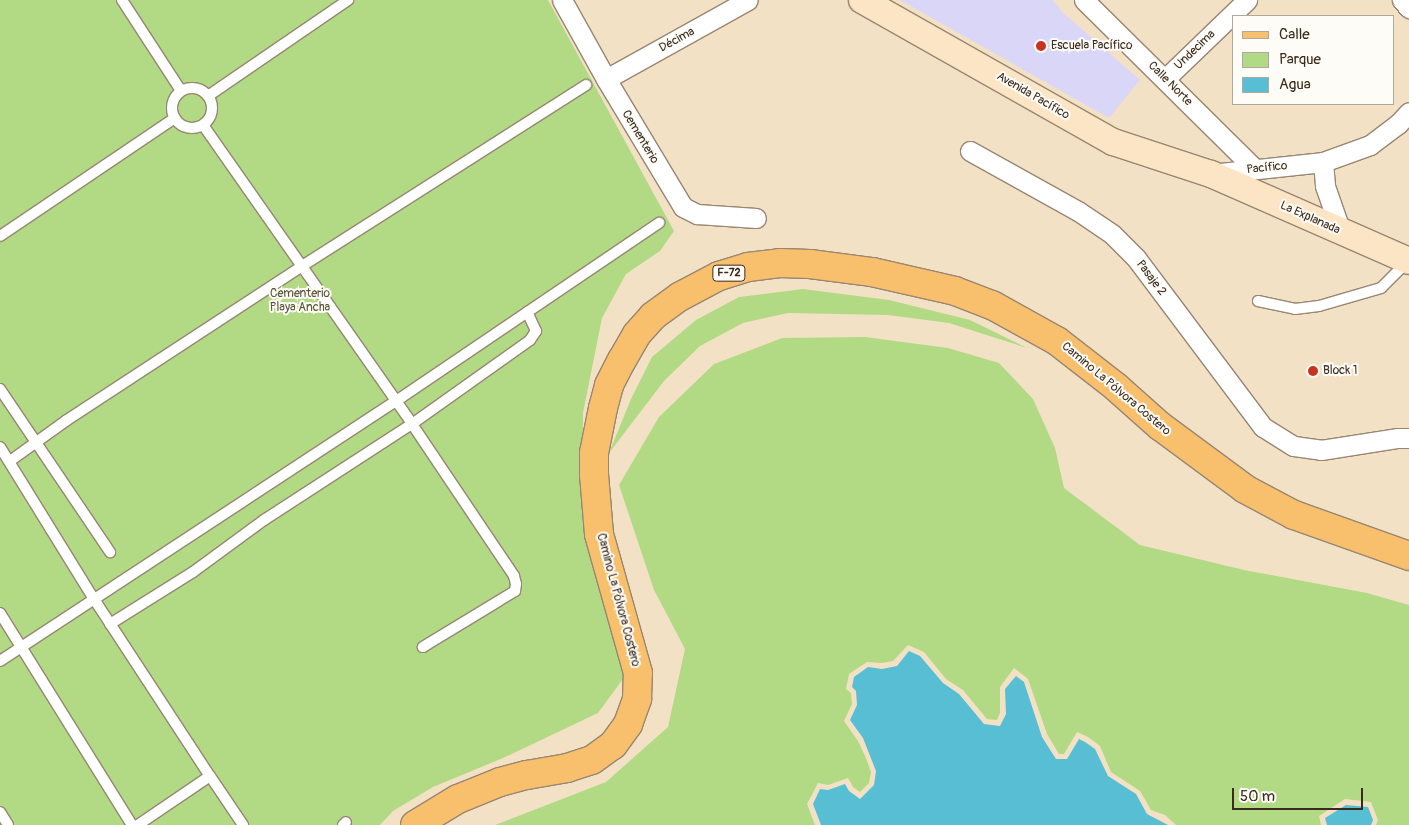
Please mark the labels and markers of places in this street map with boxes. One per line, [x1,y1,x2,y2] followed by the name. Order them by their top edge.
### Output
[1051,39,1132,53] place label: Escuela Pacífico
[1035,40,1047,52] marker: Escuela Pacífico
[1323,364,1357,378] place label: Block 1
[1307,365,1319,377] marker: Block 1

